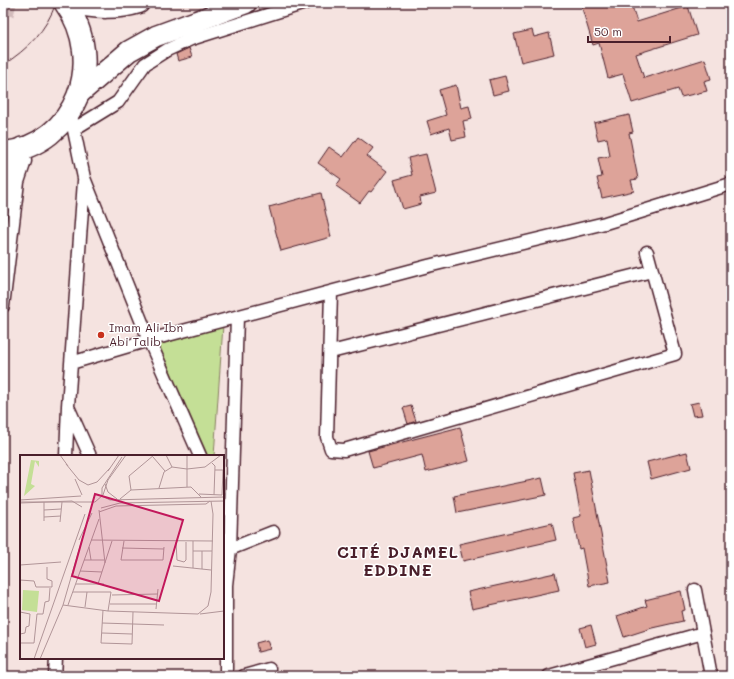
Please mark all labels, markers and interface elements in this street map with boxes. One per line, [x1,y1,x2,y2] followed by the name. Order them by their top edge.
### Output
[588,18,670,44] scale bar
[594,23,622,39] text: 50 m
[109,319,183,349] place label: Imam Ali Ibn Abi Talib
[96,330,106,340] marker: Imam Ali Ibn Abi Talib
[20,455,224,659] inset map
[337,541,459,580] district label: CITÉ DJAMEL EDDINE

